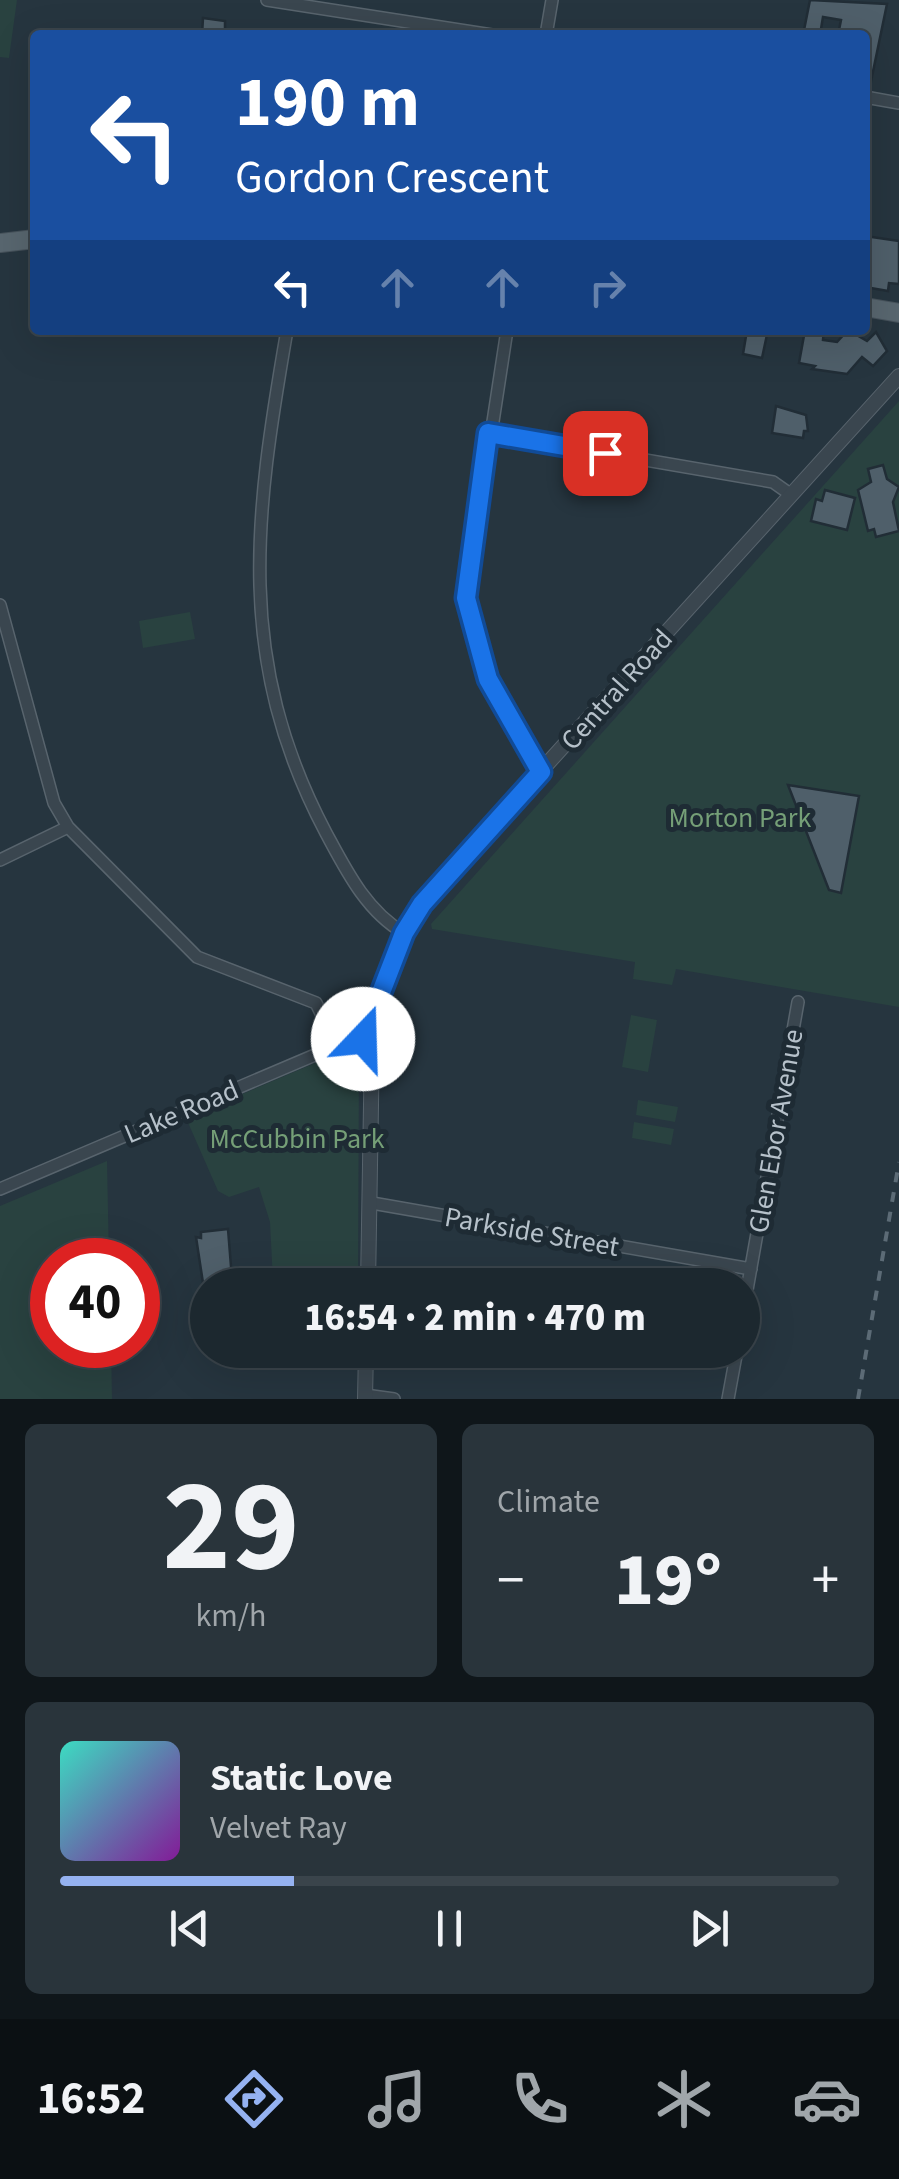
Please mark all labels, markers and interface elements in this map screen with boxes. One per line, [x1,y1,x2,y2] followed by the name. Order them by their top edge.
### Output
[235,53,420,153] text: 190 m
[70,70,200,200] icon: left
[235,146,549,210] text: Gordon Crescent
[265,260,320,315] icon: left
[370,260,425,315] icon: ahead
[475,260,530,315] icon: ahead
[580,260,635,315] icon: right
[563,411,648,496] pin
[578,426,633,481] icon: arrive
[551,620,682,759] street label: Central Road
[669,798,812,838] park label: Morton Park
[311,987,415,1091] position arrow
[738,1026,814,1236] street label: Glen Ebor Avenue
[118,1070,245,1154] street label: Lake Road
[209,1119,385,1159] park label: McCubbin Park
[442,1197,623,1267] street label: Parkside Street
[30,1238,160,1368] speed limit sign: 40
[304,1291,646,1345] text: 16:54 · 2 min · 470 m
[162,1435,300,1620] text: 29
[497,1479,600,1525] text: Climate
[614,1527,722,1634] text: 19°
[497,1542,524,1620] text: −
[812,1542,839,1620] text: +
[196,1593,266,1639] text: km/h
[210,1751,393,1805] text: Static Love
[210,1805,347,1851] text: Velvet Ray
[162,1901,217,1956] icon: previous
[422,1901,477,1956] icon: pause
[682,1901,737,1956] icon: next
[219,2064,289,2134] icon: directions
[362,2064,432,2134] icon: music
[505,2064,575,2134] icon: phone
[649,2064,719,2134] icon: climate
[792,2064,862,2134] icon: car
[37,2067,145,2131] text: 16:52

